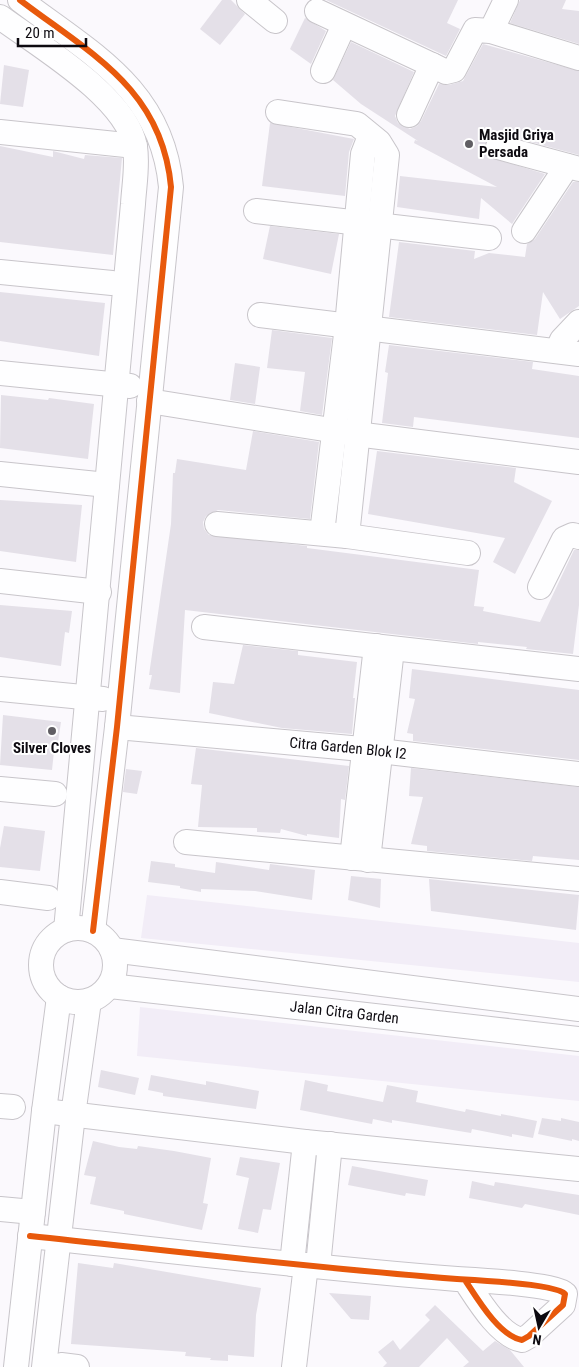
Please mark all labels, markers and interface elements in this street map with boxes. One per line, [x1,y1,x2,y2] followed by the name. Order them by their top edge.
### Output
[18,15,85,47] scale bar
[25,24,55,42] text: 20 m
[479,126,554,161] place label: Masjid Griya Persada
[463,138,475,150] marker: Masjid Griya Persada
[46,725,58,737] marker: Silver Cloves
[289,734,408,763] street label: Citra Garden Blok I2
[13,739,91,757] place label: Silver Cloves
[289,997,400,1028] street label: Jalan Citra Garden
[514,1302,564,1352] north arrow
[531,1331,542,1348] text: N

